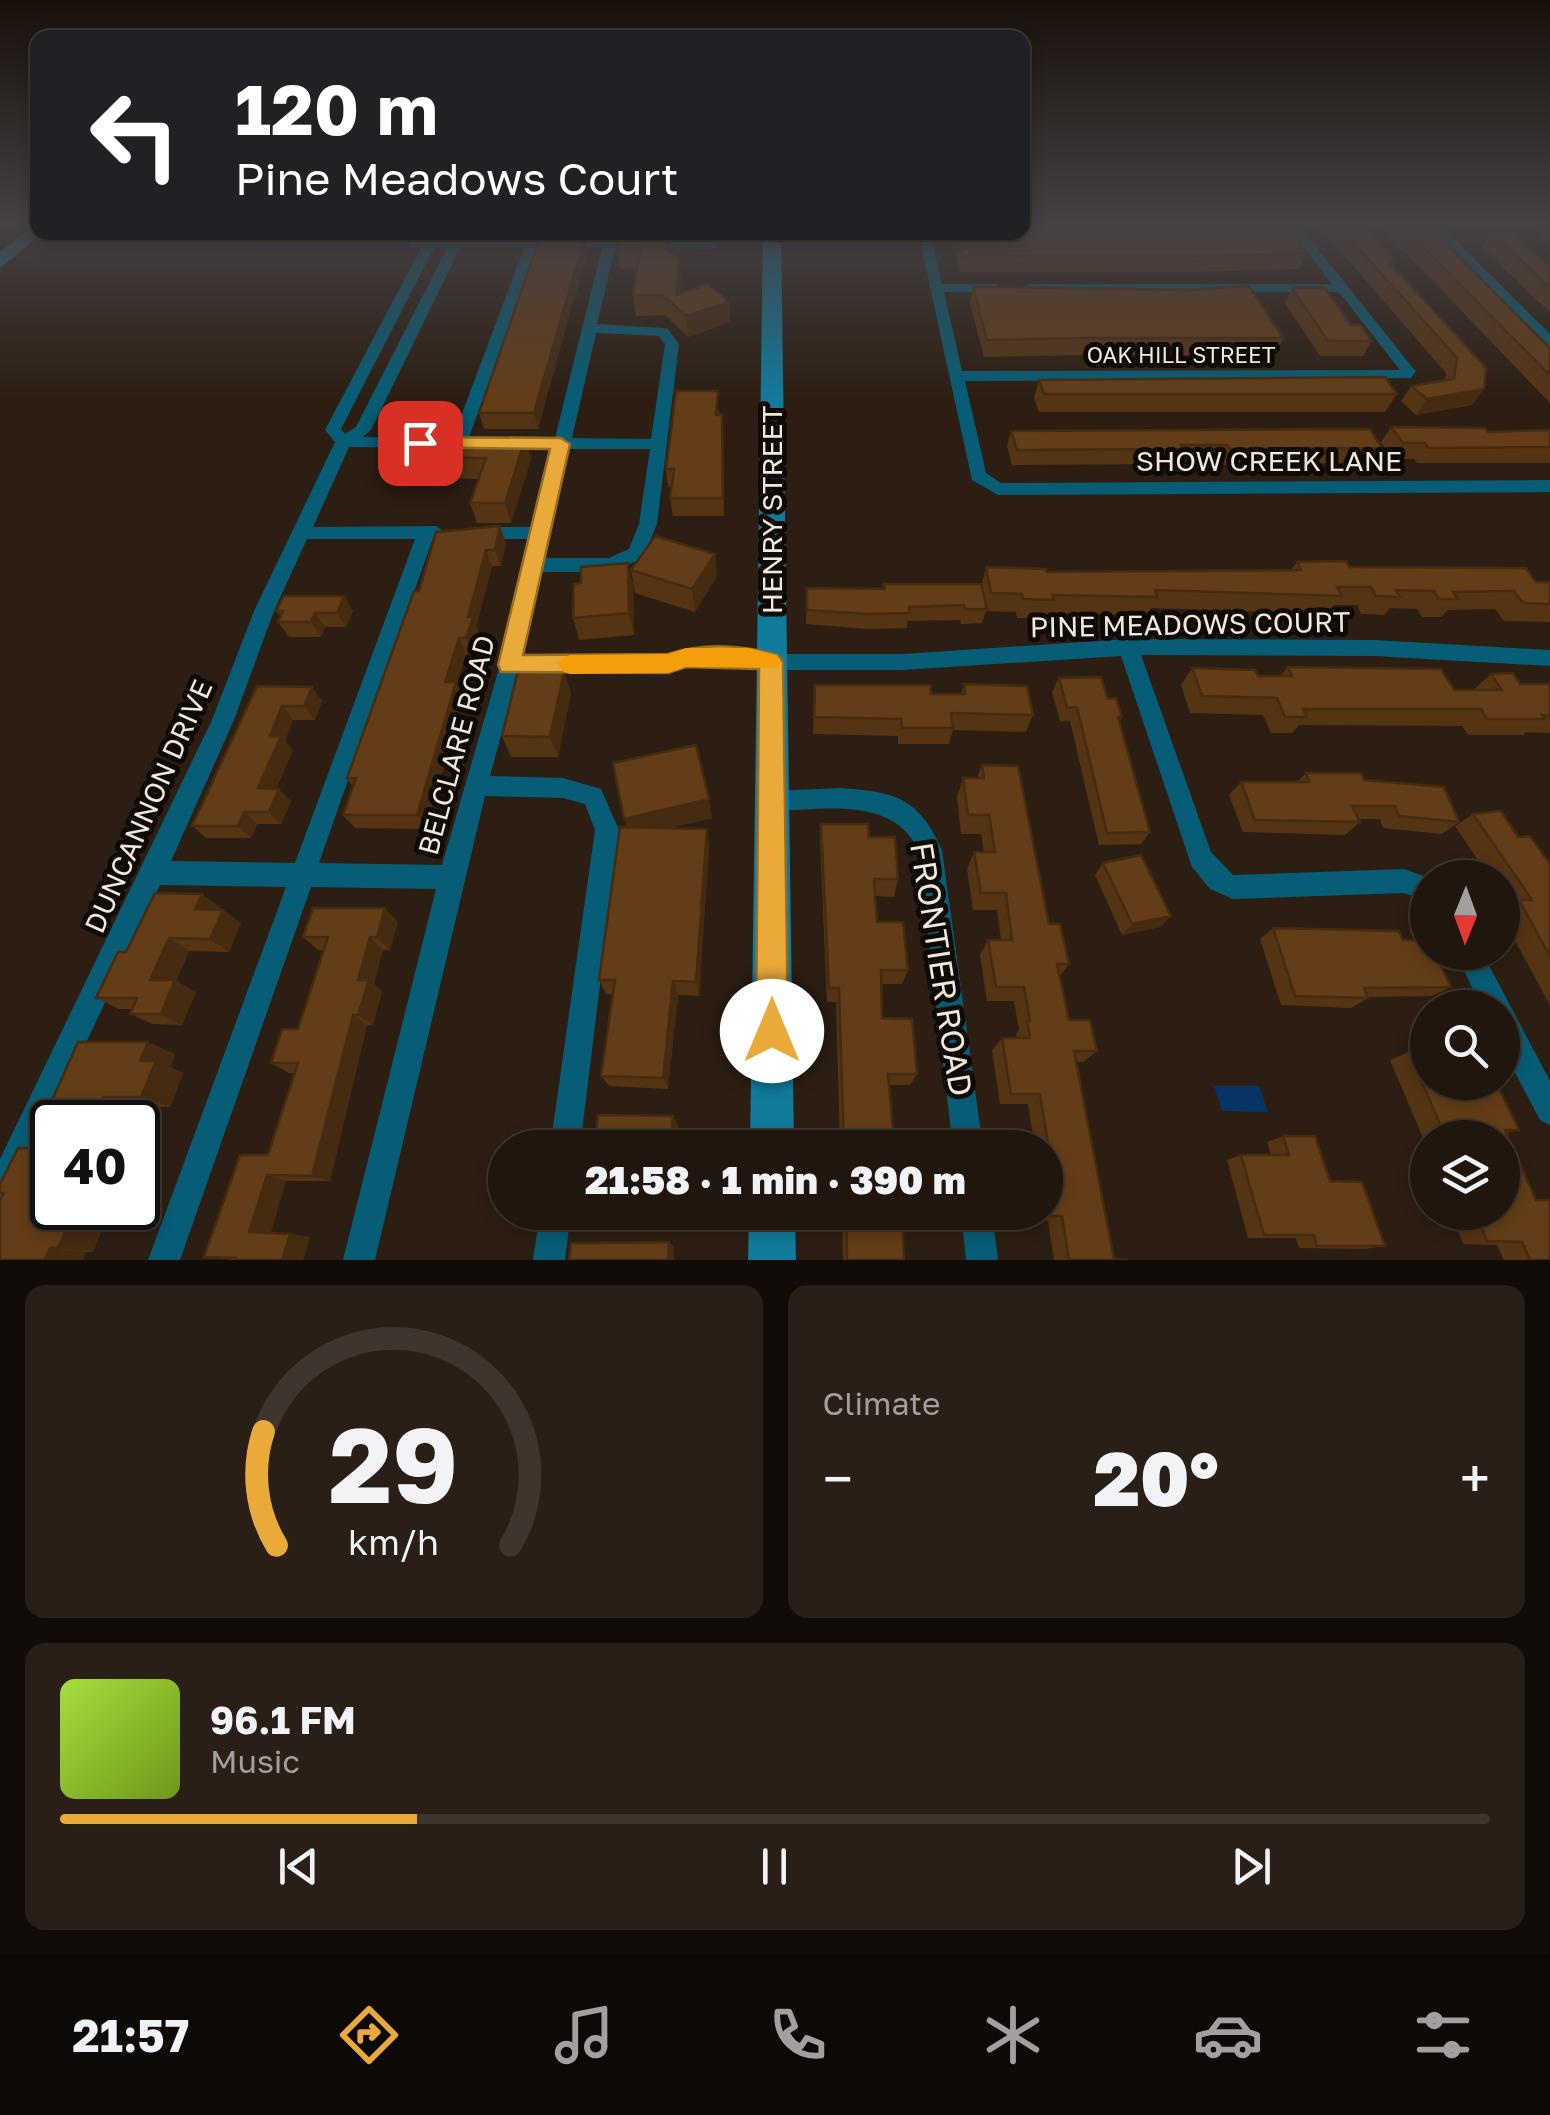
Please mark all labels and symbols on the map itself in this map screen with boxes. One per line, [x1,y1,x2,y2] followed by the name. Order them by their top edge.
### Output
[1087,341,1276,368] street label: OAK HILL STREET
[378,401,463,486] pin
[755,406,788,614] street label: HENRY STREET
[1136,444,1402,477] street label: SHOW CREEK LANE
[1030,605,1350,643] street label: PINE MEADOWS COURT
[411,632,501,858] street label: BELCLARE ROAD
[77,674,219,938] street label: DUNCANNON DRIVE
[903,839,981,1099] street label: FRONTIER ROAD
[1410,860,1520,970] north arrow
[720,979,824,1083] position arrow
[30,1100,160,1230] speed limit sign: 40

